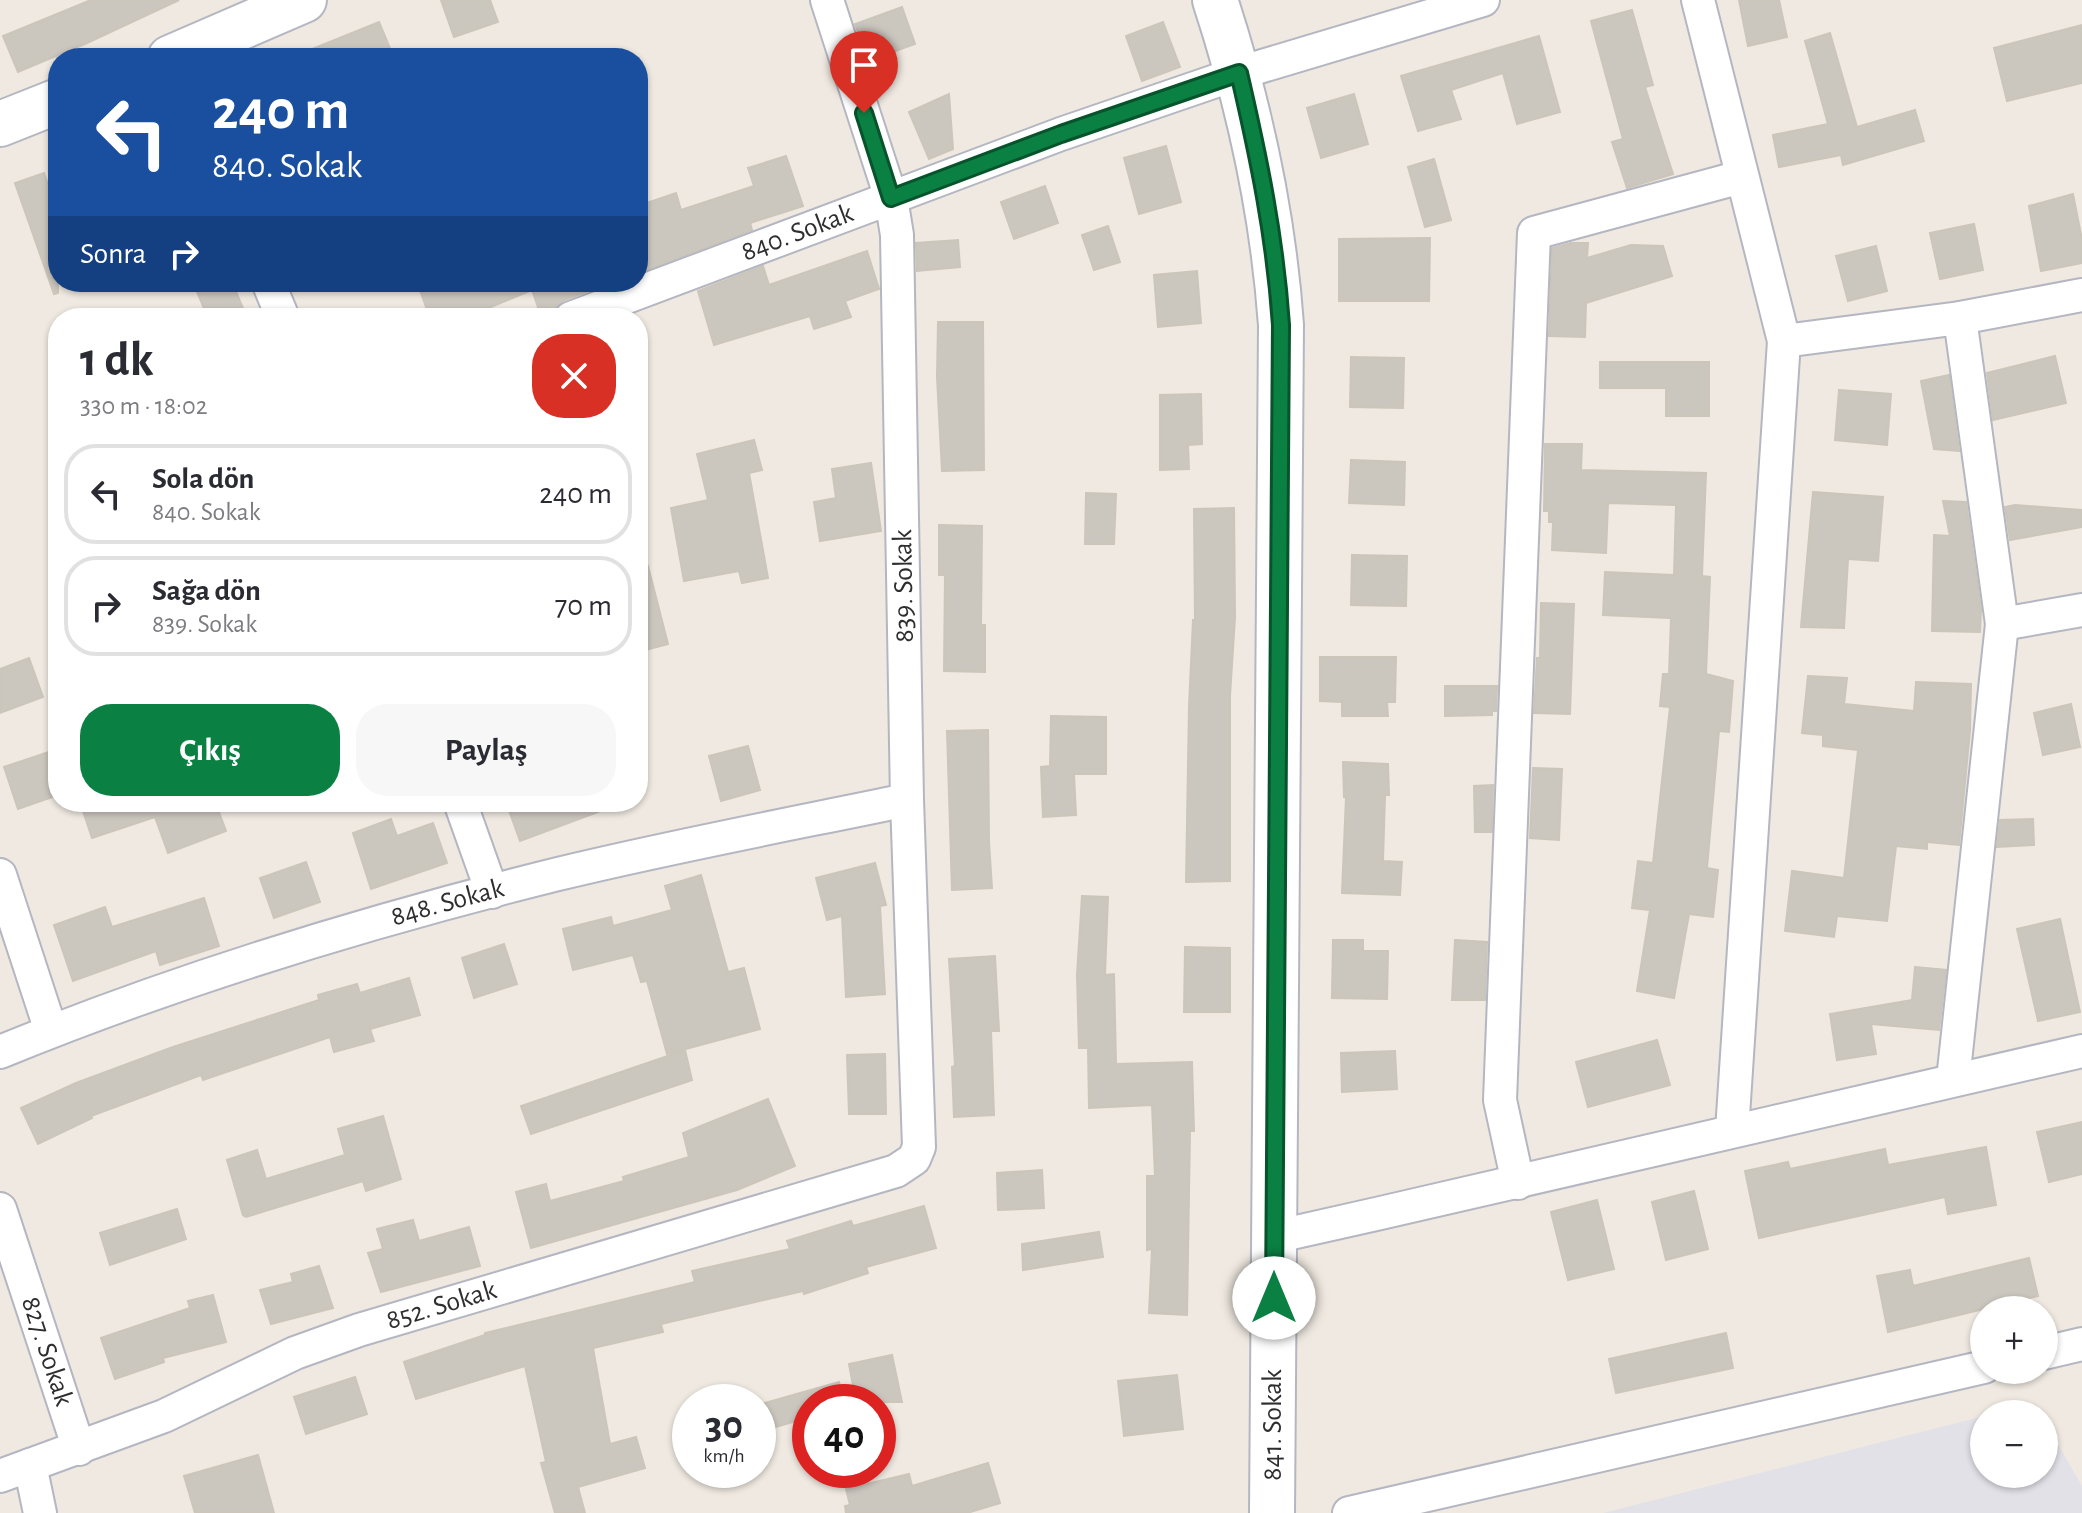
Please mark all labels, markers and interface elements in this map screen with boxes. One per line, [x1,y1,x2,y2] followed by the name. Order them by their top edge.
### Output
[830,31,898,113] pin
[842,43,886,87] icon: arrive
[80,80,184,184] icon: left
[212,83,349,139] text: 240 m
[212,148,362,184] text: 840. Sokak
[738,199,857,267] street label: 840. Sokak
[162,232,206,276] icon: right
[80,239,146,269] text: Sonra
[532,334,616,418] button: close
[80,337,154,385] text: 1 dk
[80,393,208,419] text: 330 m · 18:02
[152,464,254,494] text: Sola dön
[84,472,128,516] icon: left
[539,479,612,509] text: 240 m
[152,499,261,525] text: 840. Sokak
[889,529,919,643] street label: 839. Sokak
[152,576,261,606] text: Sağa dön
[84,584,128,628] icon: right
[555,591,612,621] text: 70 m
[152,611,257,637] text: 839. Sokak
[80,704,340,796] button: Çıkış
[356,704,616,796] button: Paylaş
[388,874,507,932] street label: 848. Sokak
[1232,1256,1316,1340] position arrow
[383,1276,500,1335] street label: 852. Sokak
[16,1293,78,1410] street label: 827. Sokak
[1970,1296,2058,1488] map controls
[1970,1296,2058,1384] button: +
[1259,1369,1287,1481] street label: 841. Sokak
[792,1384,896,1488] speed limit sign: 40
[1970,1400,2058,1488] button: −
[705,1406,743,1446] text: 30
[703,1446,745,1466] text: km/h

